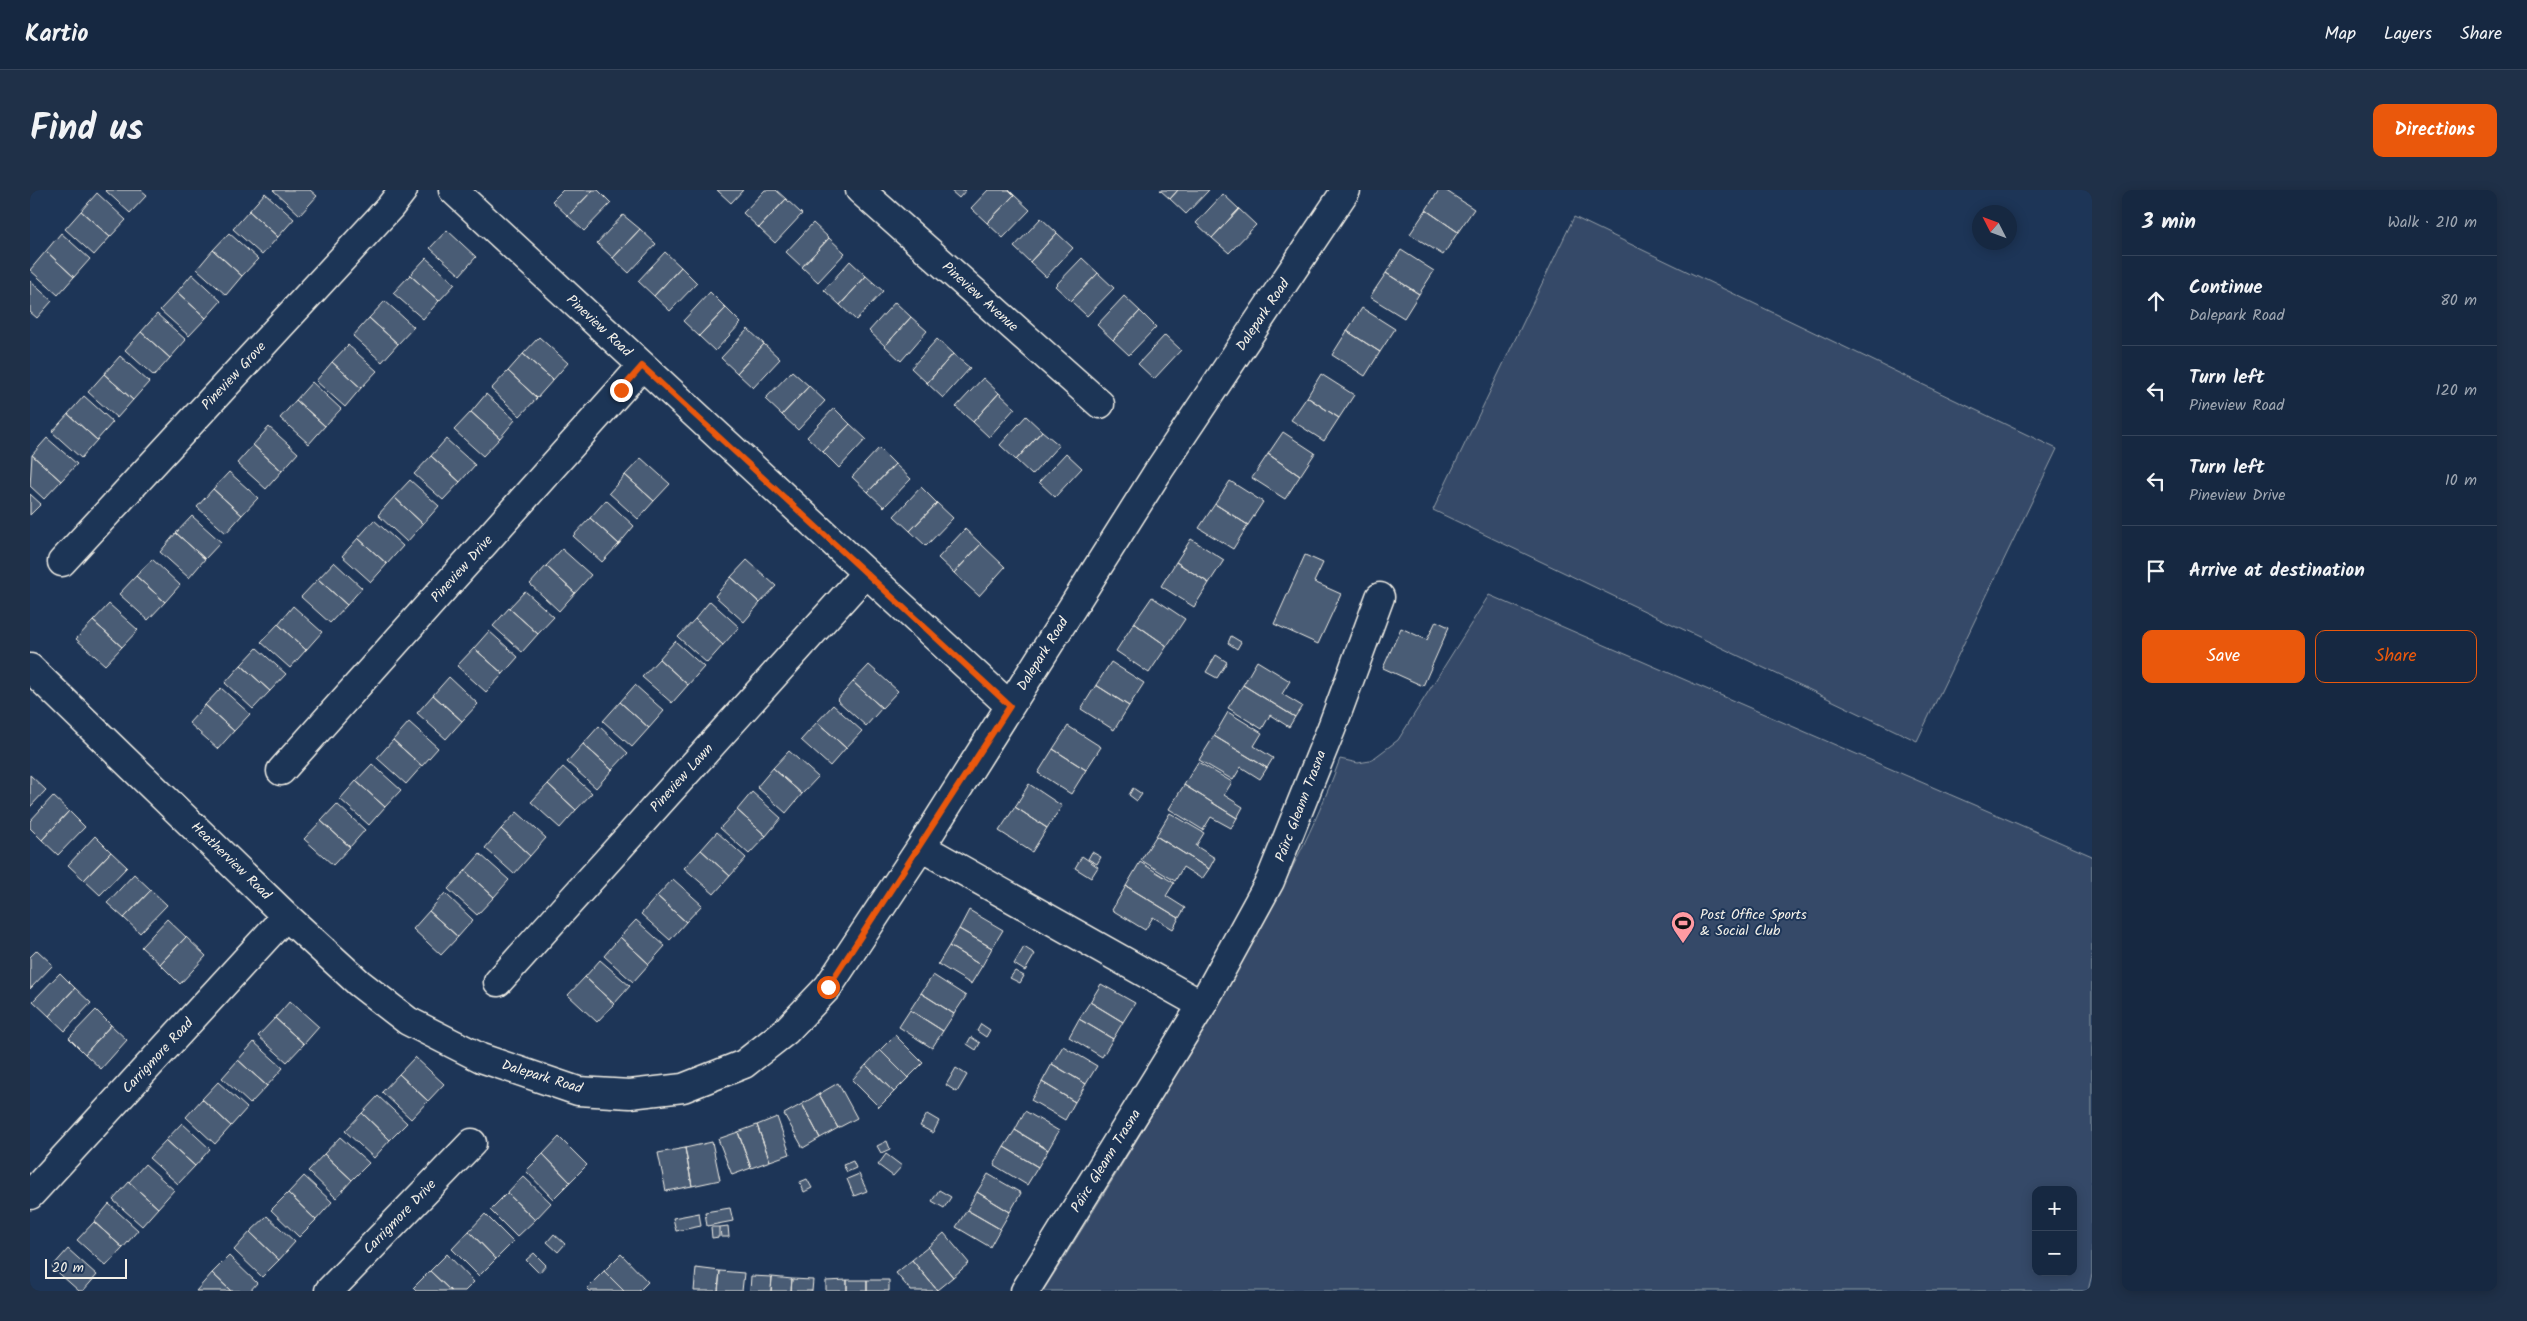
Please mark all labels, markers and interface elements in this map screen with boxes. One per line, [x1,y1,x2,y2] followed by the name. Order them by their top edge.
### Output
[25,15,88,54] text: Kartio
[2325,20,2356,49] text: Map
[2384,20,2432,49] text: Layers
[2460,20,2502,49] text: Share
[30,102,143,158] text: Find us
[2373,104,2497,157] button: Directions
[1972,205,2017,250] north arrow
[2142,206,2196,239] text: 3 min
[2387,210,2477,235] text: Walk · 210 m
[937,257,1024,338] street label: Pineview Avenue
[1231,273,1296,356] street label: Dalepark Road
[2189,273,2262,303] text: Continue
[2142,287,2170,315] icon: ahead
[2440,288,2477,313] text: 80 m
[561,290,638,363] street label: Pineview Road
[2189,303,2284,328] text: Dalepark Road
[196,336,272,415] street label: Pineview Grove
[2189,363,2264,393] text: Turn left
[2142,377,2170,405] icon: left
[2436,378,2477,403] text: 120 m
[610,379,633,402] route end
[2189,393,2284,418] text: Pineview Road
[2189,453,2264,483] text: Turn left
[2142,467,2170,495] icon: left
[2445,468,2477,493] text: 10 m
[2189,483,2286,508] text: Pineview Drive
[426,530,499,608] street label: Pineview Drive
[2189,556,2365,586] text: Arrive at destination
[2142,557,2170,585] icon: arrive
[1012,612,1075,695] street label: Dalepark Road
[2142,630,2305,683] button: Save
[2315,630,2477,683] button: Share
[645,739,719,817] street label: Pineview Lawn
[1270,747,1332,865] street label: Páirc Gleann Trasna
[186,817,277,906] street label: Heatherview Road
[1700,904,1807,942] place label: Post Office Sports & Social Club
[1670,910,1696,944] sports icon: Post Office Sports & Social Club
[817,976,840,999] route start
[117,1013,200,1099] street label: Carrigmore Road
[499,1054,586,1100] street label: Dalepark Road
[1065,1105,1147,1217] street label: Páirc Gleann Trasna
[358,1174,442,1260] street label: Carrigmore Drive
[2032,1186,2077,1276] map controls
[2032,1186,2077,1231] button: +
[2032,1231,2077,1276] button: −
[45,1256,128,1279] scale bar
[52,1257,84,1279] text: 20 m

